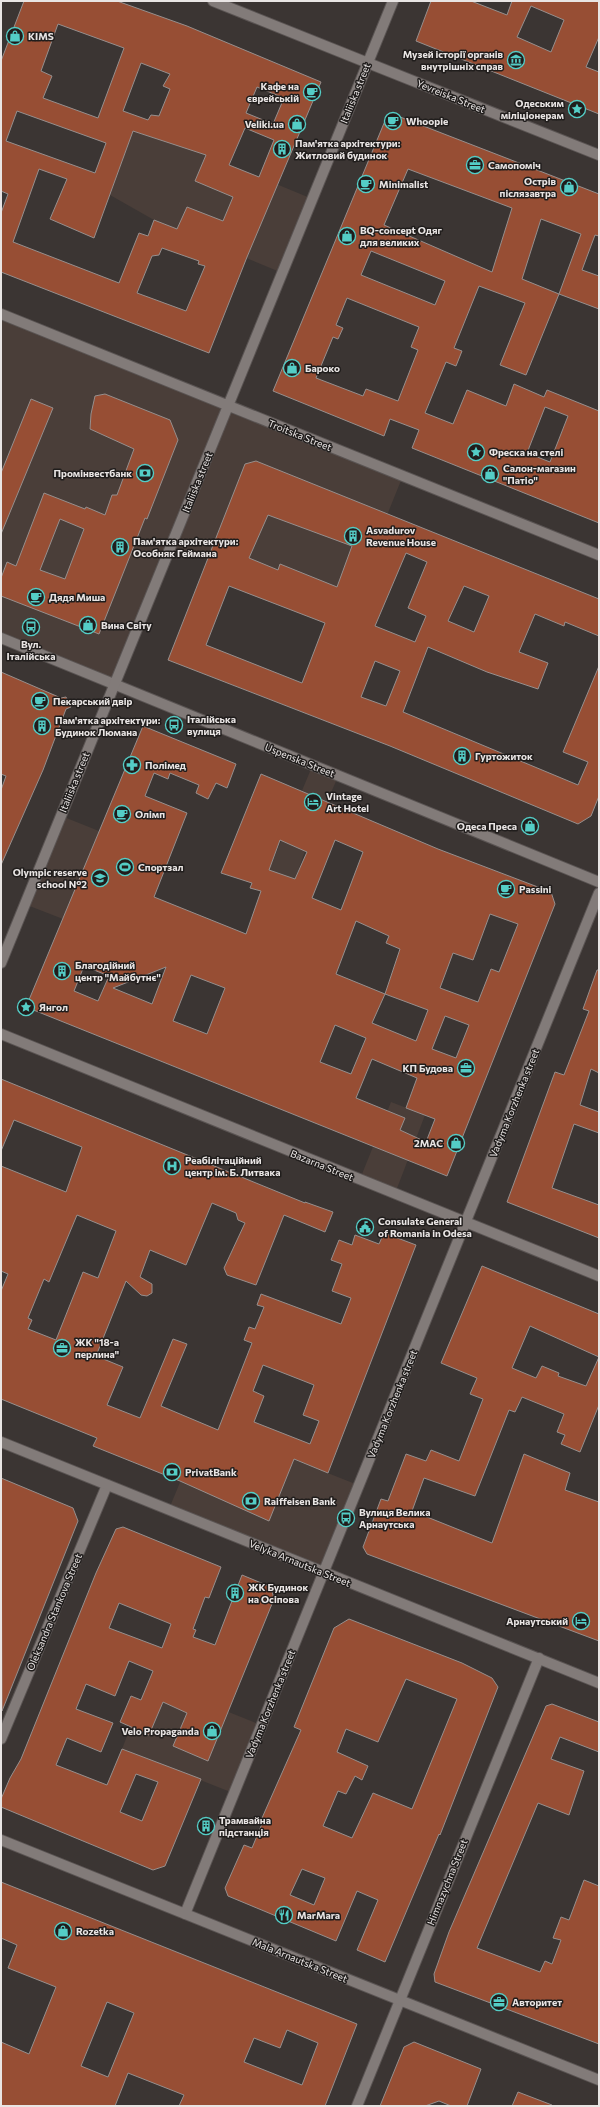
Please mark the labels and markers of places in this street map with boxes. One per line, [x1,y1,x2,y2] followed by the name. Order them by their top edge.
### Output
[5,26,25,46] shop icon: KIMS
[28,30,54,42] place label: KIMS
[403,48,504,72] place label: Музей історії органів внутрішніх справ
[506,50,526,70] museum icon: Музей історії органів внутрішніх справ
[247,80,299,104] place label: Кафе на єврейській
[302,82,322,102] cafe icon: Кафе на єврейській
[501,97,565,121] place label: Одеським міліціонерам
[567,99,587,119] place icon: Одеським міліціонерам
[383,111,403,131] cafe icon: Whoopie
[287,114,307,134] shop icon: Veliki.ua
[406,115,448,127] place label: Whoopie
[245,118,284,130] place label: Veliki.ua
[295,137,401,161] place label: Пам'ятка архітектури: Житловий будинок
[272,139,292,159] building icon: Пам'ятка архітектури: Житловий будинок
[465,155,485,175] office icon: Самопоміч
[488,159,541,171] place label: Самопоміч
[356,174,376,194] cafe icon: Minimalist
[500,175,557,199] place label: Острів післязавтра
[559,177,579,197] shop icon: Острів післязавтра
[379,178,428,190] place label: Minimalist
[360,224,442,248] place label: BQ-concept Одяг для великих
[337,226,357,246] shop icon: BQ-concept Одяг для великих
[282,358,302,378] shop icon: Бароко
[305,362,340,374] place label: Бароко
[466,442,486,462] place icon: Фреска на стелі
[489,446,564,458] place label: Фреска на стелі
[503,462,576,486] place label: Салон-магазин "Патіо"
[135,463,155,483] bank icon: Промінвестбанк
[480,464,500,484] shop icon: Салон-магазин "Патіо"
[54,467,132,479] place label: Промінвестбанк
[366,524,436,548] place label: Asvadurov Revenue House
[343,526,363,546] building icon: Asvadurov Revenue House
[133,535,239,559] place label: Пам'ятка архітектури: Особняк Геймана
[110,537,130,557] building icon: Пам'ятка архітектури: Особняк Геймана
[26,587,46,607] cafe icon: Дядя Миша
[49,591,105,603] place label: Дядя Миша
[78,615,98,635] shop icon: Вина Світу
[21,617,41,637] bus stop icon: Вул. Італійська
[101,619,152,631] place label: Вина Світу
[7,638,55,662] place label: Вул. Італійська
[30,691,50,711] cafe icon: Пекарський двір
[53,695,132,707] place label: Пекарський двір
[187,713,236,737] place label: Італійська вулиця
[55,714,161,738] place label: Пам'ятка архітектури: Будинок Люмана
[164,715,184,735] bus stop icon: Італійська вулиця
[32,716,52,736] building icon: Пам'ятка архітектури: Будинок Люмана
[452,746,472,766] building icon: Гуртожиток
[475,750,533,762] place label: Гуртожиток
[122,755,142,775] pharmacy icon: Полімед
[145,759,187,771] place label: Полімед
[326,790,369,814] place label: Vintage Art Hotel
[303,792,323,812] hotel icon: Vintage Art Hotel
[112,804,132,824] cafe icon: Олімп
[135,808,165,820] place label: Олімп
[520,816,540,836] shop icon: Одеса Преса
[457,820,517,832] place label: Одеса Преса
[115,857,135,877] sports icon: Спортзал
[138,861,183,873] place label: Спортзал
[13,866,87,890] place label: Olympic reserve school N°2
[90,868,110,888] school or university icon: Olympic reserve school N°2
[496,879,516,899] cafe icon: Passini
[519,883,552,895] place label: Passini
[75,959,161,983] place label: Благодійний центр "Майбутнє"
[52,961,72,981] building icon: Благодійний центр "Майбутнє"
[16,997,36,1017] place icon: Янгол
[39,1001,68,1013] place label: Янгол
[456,1058,476,1078] office icon: КП Будова
[403,1062,453,1074] place label: КП Будова
[446,1133,466,1153] shop icon: 2MAC
[414,1137,443,1149] place label: 2MAC
[185,1154,280,1178] place label: Реабілітаційний центр ім. Б. Литвака
[162,1156,182,1176] hospital icon: Реабілітаційний центр ім. Б. Литвака
[378,1215,472,1239] place label: Consulate General of Romania in Odesa
[355,1217,375,1237] public building icon: Consulate General of Romania in Odesa
[75,1336,119,1360] place label: ЖК "18-а перлина"
[52,1338,72,1358] office icon: ЖК "18-а перлина"
[162,1462,182,1482] bank icon: PrivatBank
[185,1466,237,1478] place label: PrivatBank
[241,1491,261,1511] bank icon: Raiffeisen Bank
[264,1495,336,1507] place label: Raiffeisen Bank
[359,1506,430,1530] place label: Вулиця Велика Арнаутська
[336,1508,356,1528] bus stop icon: Вулиця Велика Арнаутська
[248,1581,309,1605] place label: ЖК Будинок на Осіпова
[225,1583,245,1603] building icon: ЖК Будинок на Осіпова
[571,1611,591,1631] hotel icon: Арнаутський
[506,1615,568,1627] place label: Арнаутський
[202,1721,222,1741] shop icon: Velo Propaganda
[121,1725,199,1737] place label: Velo Propaganda
[219,1814,271,1838] place label: Трамвайна підстанція
[196,1816,216,1836] building icon: Трамвайна підстанція
[274,1905,294,1925] restaurant icon: MarMara
[297,1909,340,1921] place label: MarMara
[53,1921,73,1941] shop icon: Rozetka
[76,1925,114,1937] place label: Rozetka
[489,1992,509,2012] office icon: Авторитет
[512,1996,562,2008] place label: Авторитет

